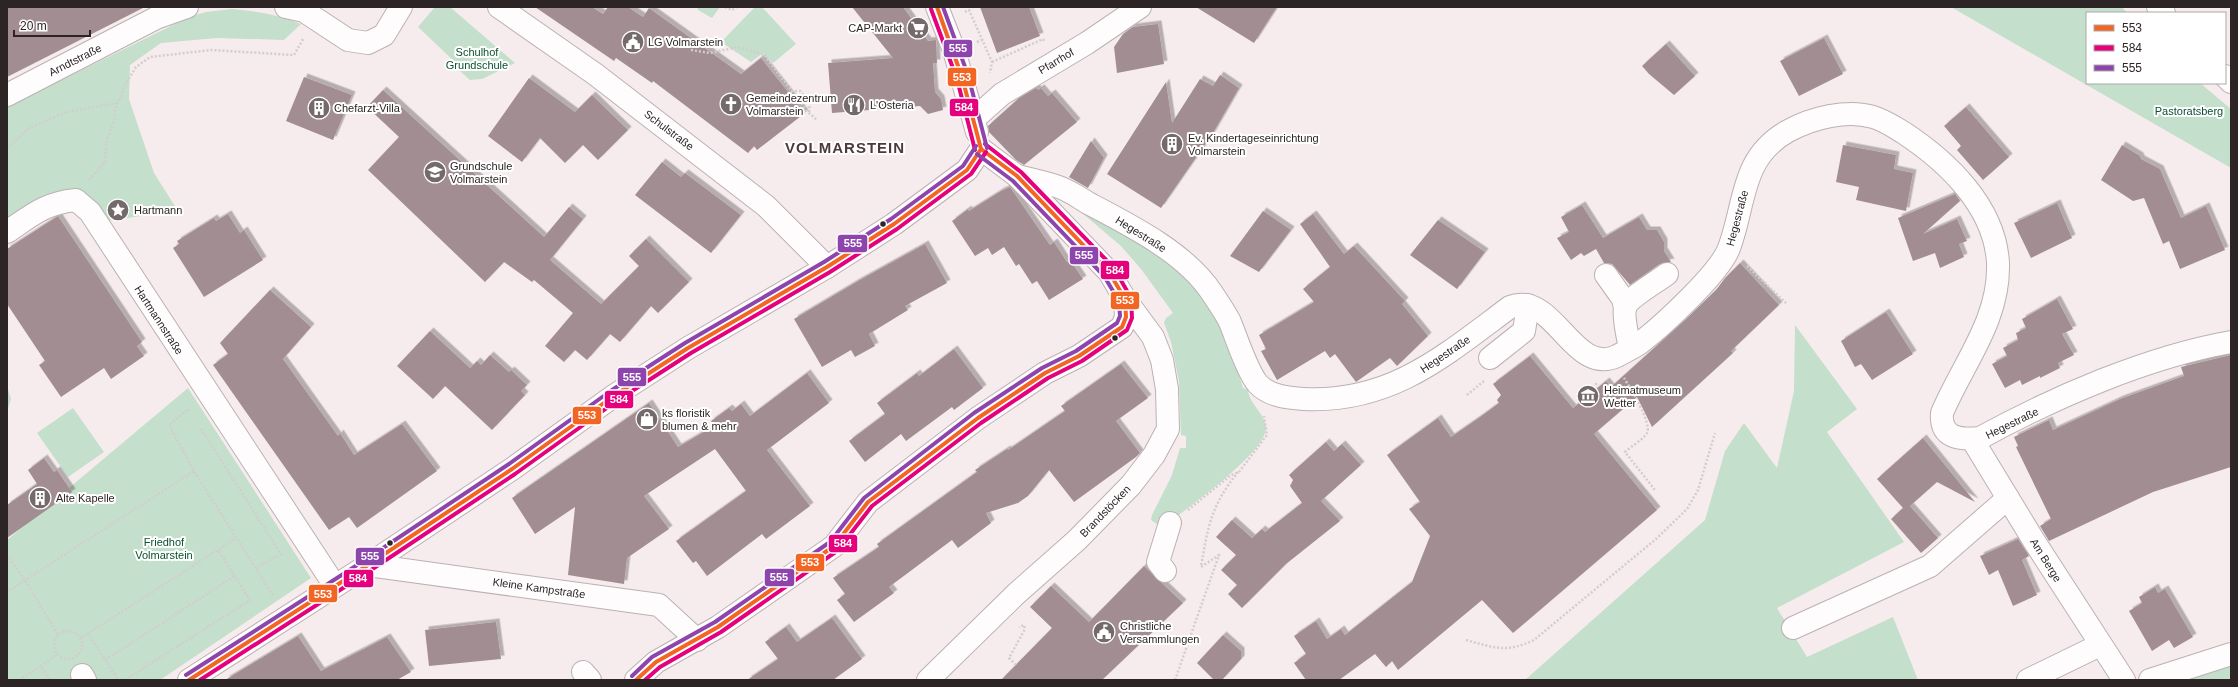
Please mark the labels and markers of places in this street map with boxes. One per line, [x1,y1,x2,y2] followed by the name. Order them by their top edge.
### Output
[905,15,931,41] supermarket icon: CAP-Markt
[848,22,902,34] place label: CAP-Markt
[620,29,646,55] public building icon: LG Volmarstein
[648,36,723,48] place label: LG Volmarstein
[718,91,744,117] church icon: Gemeindezentrum Volmarstein
[746,92,837,117] place label: Gemeindezentrum Volmarstein
[841,92,867,118] restaurant icon: L'Osteria
[306,95,332,121] building icon: Chefarzt-Villa
[870,99,915,111] place label: L'Osteria
[334,102,401,114] place label: Chefarzt-Villa
[1159,131,1185,157] building icon: Ev. Kindertageseinrichtung Volmarstein
[1188,132,1319,157] place label: Ev. Kindertageseinrichtung Volmarstein
[422,159,448,185] school or university icon: Grundschule Volmarstein
[450,160,512,185] place label: Grundschule Volmarstein
[105,197,131,223] place icon: Hartmann
[134,204,182,216] place label: Hartmann
[878,219,888,229] unlabelled marker
[1110,333,1120,343] unlabelled marker
[1575,383,1601,409] museum icon: Heimatmuseum Wetter
[1604,384,1681,409] place label: Heimatmuseum Wetter
[634,406,660,432] shop icon: ks floristik blumen & mehr
[662,407,737,432] place label: ks floristik blumen & mehr
[27,485,53,511] building icon: Alte Kapelle
[56,492,115,504] place label: Alte Kapelle
[385,538,395,548] unlabelled marker
[1091,619,1117,645] public building icon: Christliche Versammlungen
[1120,620,1200,645] place label: Christliche Versammlungen

